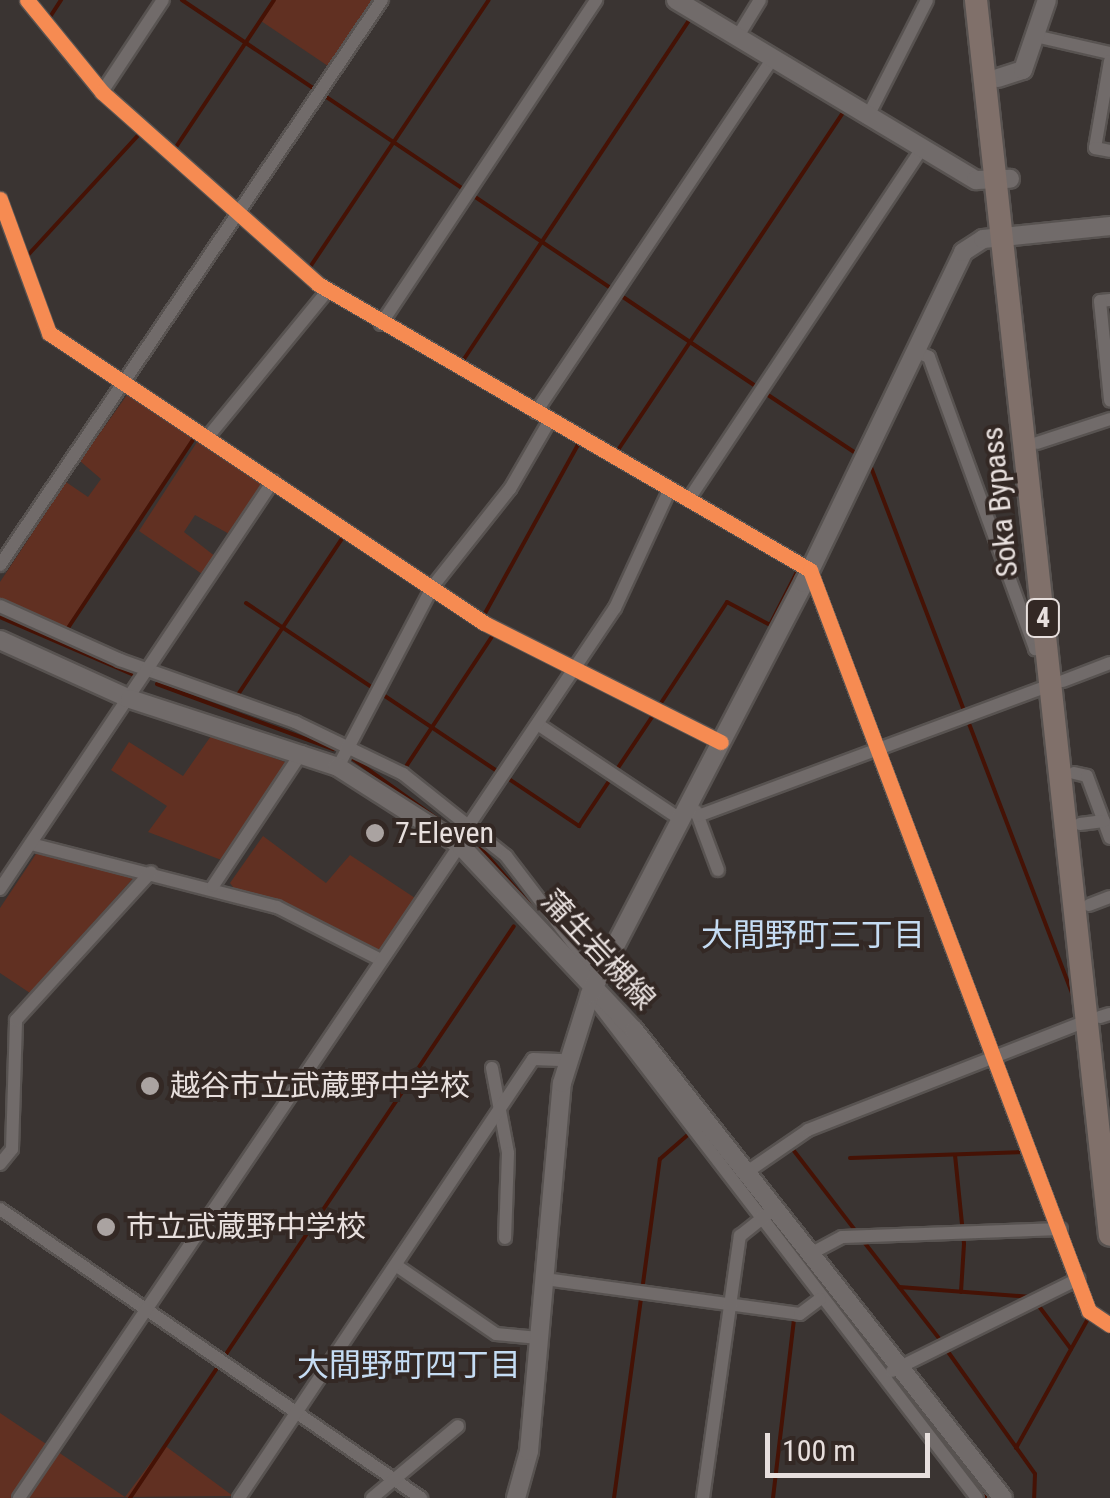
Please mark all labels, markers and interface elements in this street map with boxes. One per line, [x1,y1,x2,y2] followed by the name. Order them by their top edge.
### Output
[974,425,1026,579] street label: Soka Bypass
[1026,595,1060,641] road number: 4
[395,815,494,851] place label: 7-Eleven
[364,822,386,844] marker: 7-Eleven
[534,883,662,1017] street label: 蒲生岩槻線
[701,916,925,954] district label: 大間野町三丁目
[170,1068,470,1104] place label: 越谷市立武蔵野中学校
[139,1075,161,1097] marker: 越谷市立武蔵野中学校
[126,1209,366,1245] place label: 市立武蔵野中学校
[95,1216,117,1238] marker: 市立武蔵野中学校
[297,1346,521,1384] district label: 大間野町四丁目
[770,1413,935,1475] scale bar
[782,1433,856,1468] text: 100 m

